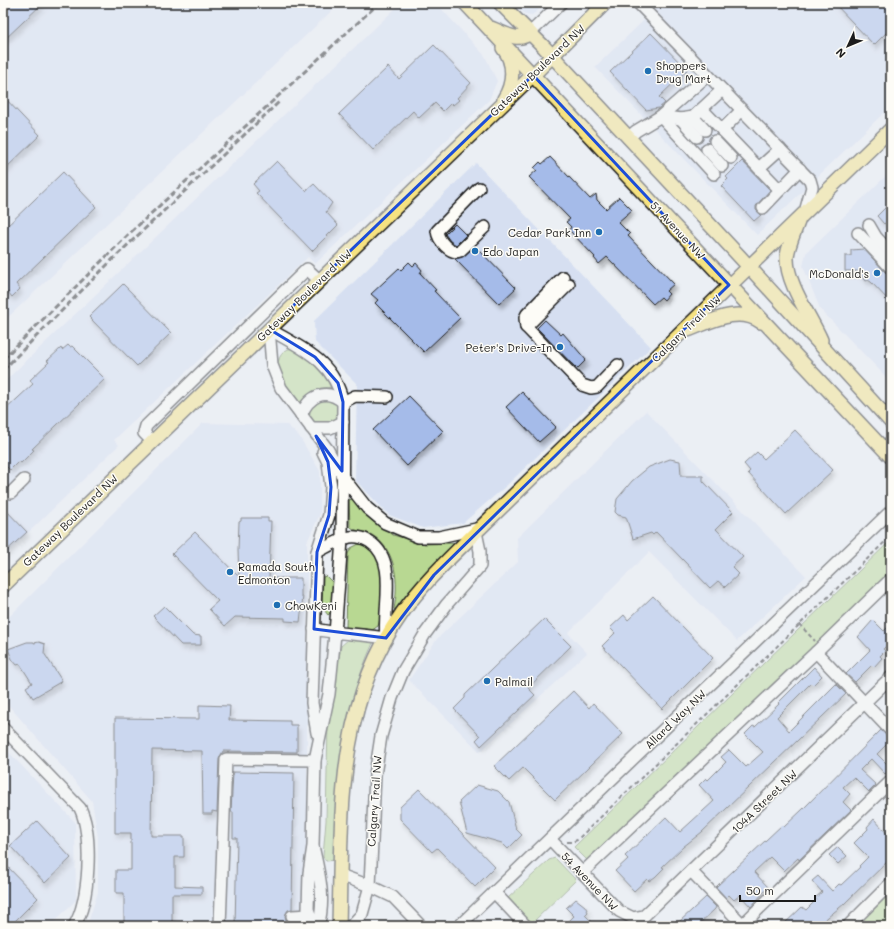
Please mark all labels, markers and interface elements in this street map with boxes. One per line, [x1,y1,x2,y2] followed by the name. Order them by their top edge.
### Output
[486,21,588,119] street label: Gateway Boulevard NW
[828,26,868,66] north arrow
[832,45,849,62] text: N
[656,58,711,86] place label: Shoppers Drug Mart
[643,66,653,76] marker: Shoppers Drug Mart
[647,198,709,262] street label: 51 Avenue NW
[508,225,591,240] place label: Cedar Park Inn
[594,227,604,237] marker: Cedar Park Inn
[483,244,539,259] place label: Edo Japan
[253,246,355,344] street label: Gateway Boulevard NW
[470,246,480,256] marker: Edo Japan
[809,266,869,281] place label: McDonald's
[872,268,882,278] marker: McDonald's
[648,291,724,365] street label: Calgary Trail NW
[465,340,552,355] place label: Peter's Drive-In
[555,342,565,352] marker: Peter's Drive-In
[19,471,121,569] street label: Gateway Boulevard NW
[238,559,315,587] place label: Ramada South Edmonton
[225,567,235,577] marker: Ramada South Edmonton
[285,598,337,613] place label: ChowKeni
[272,600,282,610] marker: ChowKeni
[495,674,533,689] place label: Palmail
[482,676,492,686] marker: Palmail
[641,686,709,752] street label: Allard Way NW
[363,755,385,847] street label: Calgary Trail NW
[728,766,800,836] street label: 104A Street NW
[558,849,622,913] street label: 54 Avenue NW
[740,877,815,903] scale bar
[746,882,774,898] text: 50 m

